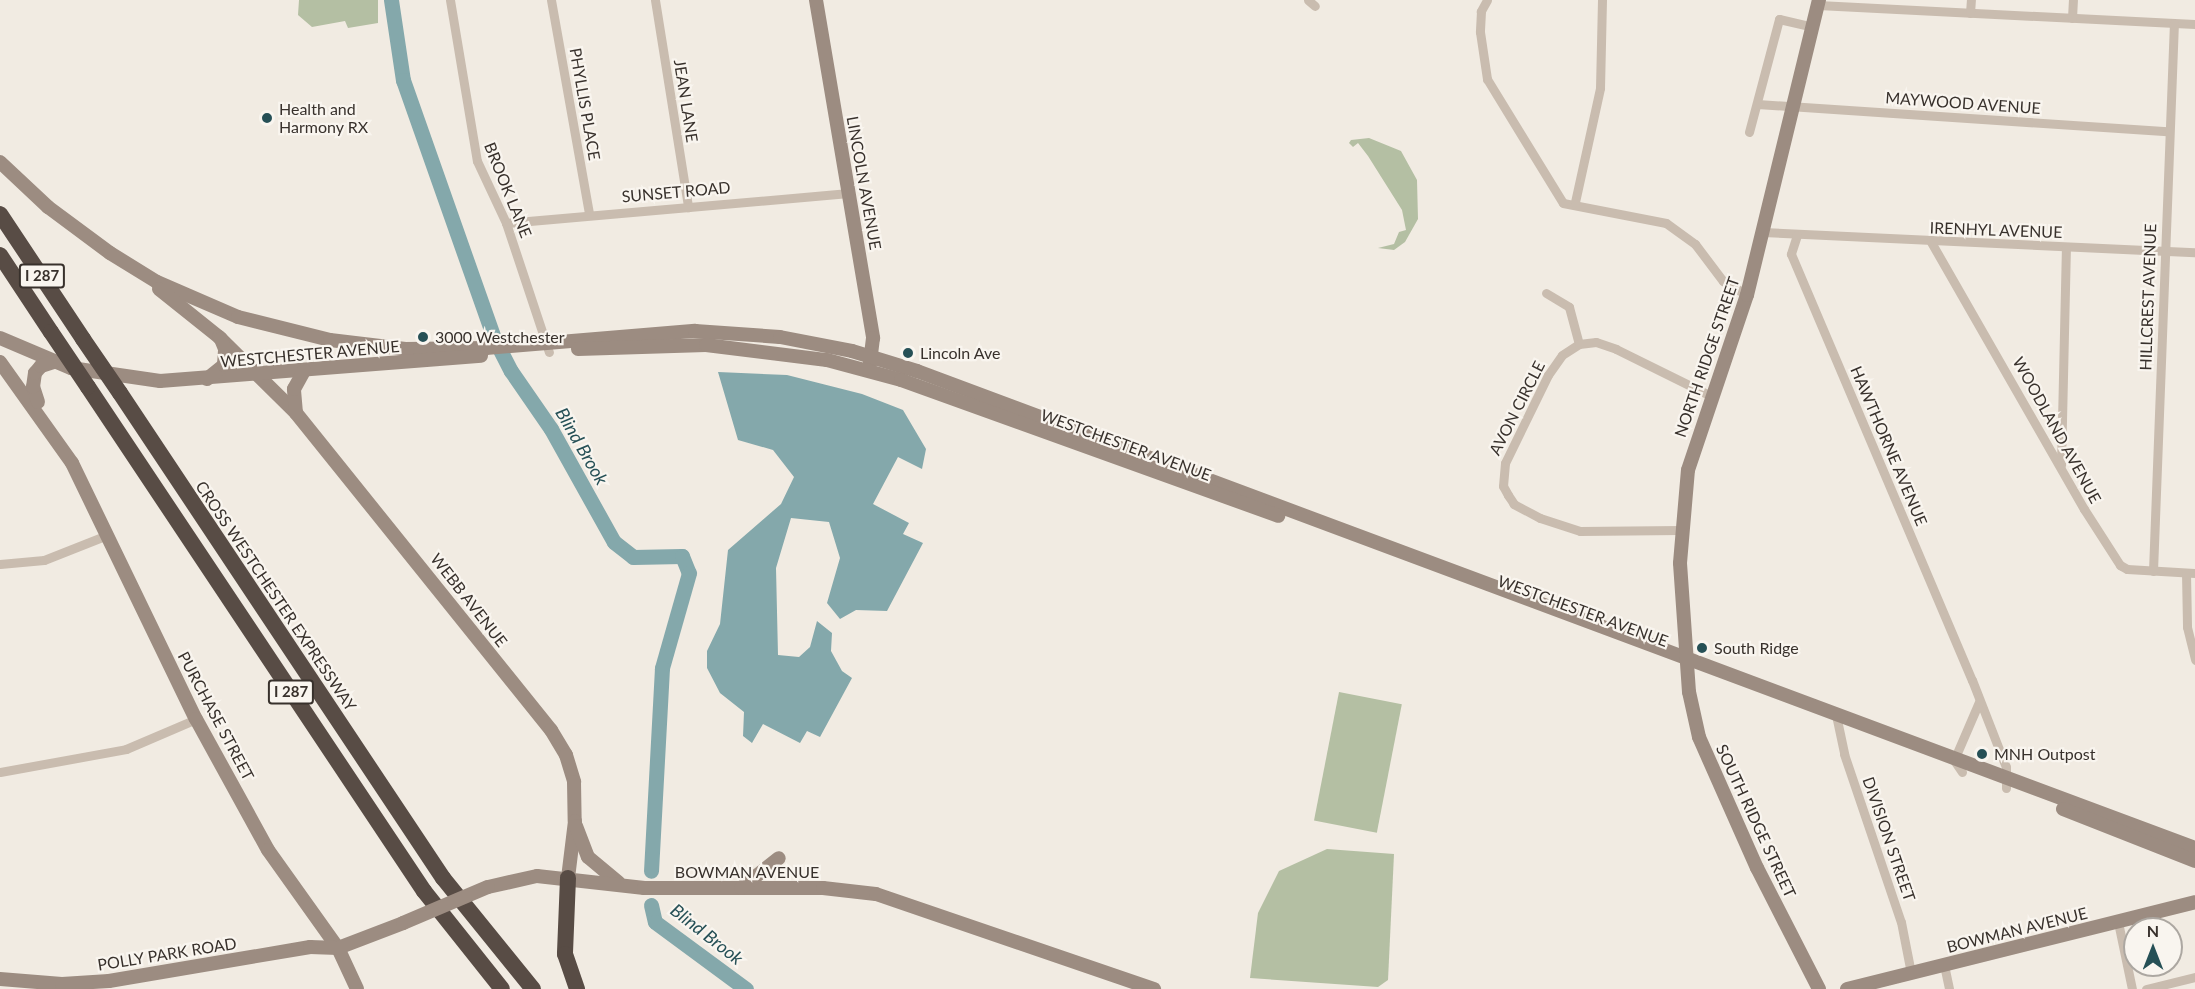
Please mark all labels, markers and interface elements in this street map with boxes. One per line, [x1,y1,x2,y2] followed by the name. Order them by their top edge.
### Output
[566,46,604,162] street label: PHYLLIS PLACE
[670,58,702,144] street label: JEAN LANE
[1884,88,2042,118] street label: MAYWOOD AVENUE
[279,99,368,137] place label: Health and Harmony RX
[260,111,274,125] marker: Health and Harmony RX
[843,114,885,252] street label: LINCOLN AVENUE
[480,140,536,240] street label: BROOK LANE
[621,178,731,206] street label: SUNSET ROAD
[1929,218,2063,242] street label: IRENHYL AVENUE
[2136,223,2160,371] street label: HILLCREST AVENUE
[18,264,66,288] road number: I 287
[1671,274,1743,440] street label: NORTH RIDGE STREET
[435,327,565,347] place label: 3000 Westchester
[416,330,430,344] marker: 3000 Westchester
[219,337,401,371] street label: WESTCHESTER AVENUE
[920,343,1001,363] place label: Lincoln Ave
[901,346,915,360] marker: Lincoln Ave
[2009,353,2105,507] street label: WOODLAND AVENUE
[1485,358,1549,458] street label: AVON CIRCLE
[1847,363,1931,529] street label: HAWTHORNE AVENUE
[551,403,613,489] water label: Blind Brook
[1038,405,1214,485] street label: WESTCHESTER AVENUE
[192,477,360,715] street label: CROSS WESTCHESTER EXPRESSWAY
[426,549,512,651] street label: WEBB AVENUE
[1495,571,1671,651] street label: WESTCHESTER AVENUE
[1714,638,1799,658] place label: South Ridge
[1695,641,1709,655] marker: South Ridge
[174,648,258,784] street label: PURCHASE STREET
[267,680,315,704] road number: I 287
[1712,741,1800,901] street label: SOUTH RIDGE STREET
[1994,744,2095,764] place label: MNH Outpost
[1975,747,1989,761] marker: MNH Outpost
[1859,774,1919,904] street label: DIVISION STREET
[675,862,819,882] street label: BOWMAN AVENUE
[667,899,747,969] water label: Blind Brook
[1944,903,2090,957] street label: BOWMAN AVENUE
[2123,917,2183,977] north arrow
[2147,921,2159,940] text: N
[96,933,238,975] street label: POLLY PARK ROAD

